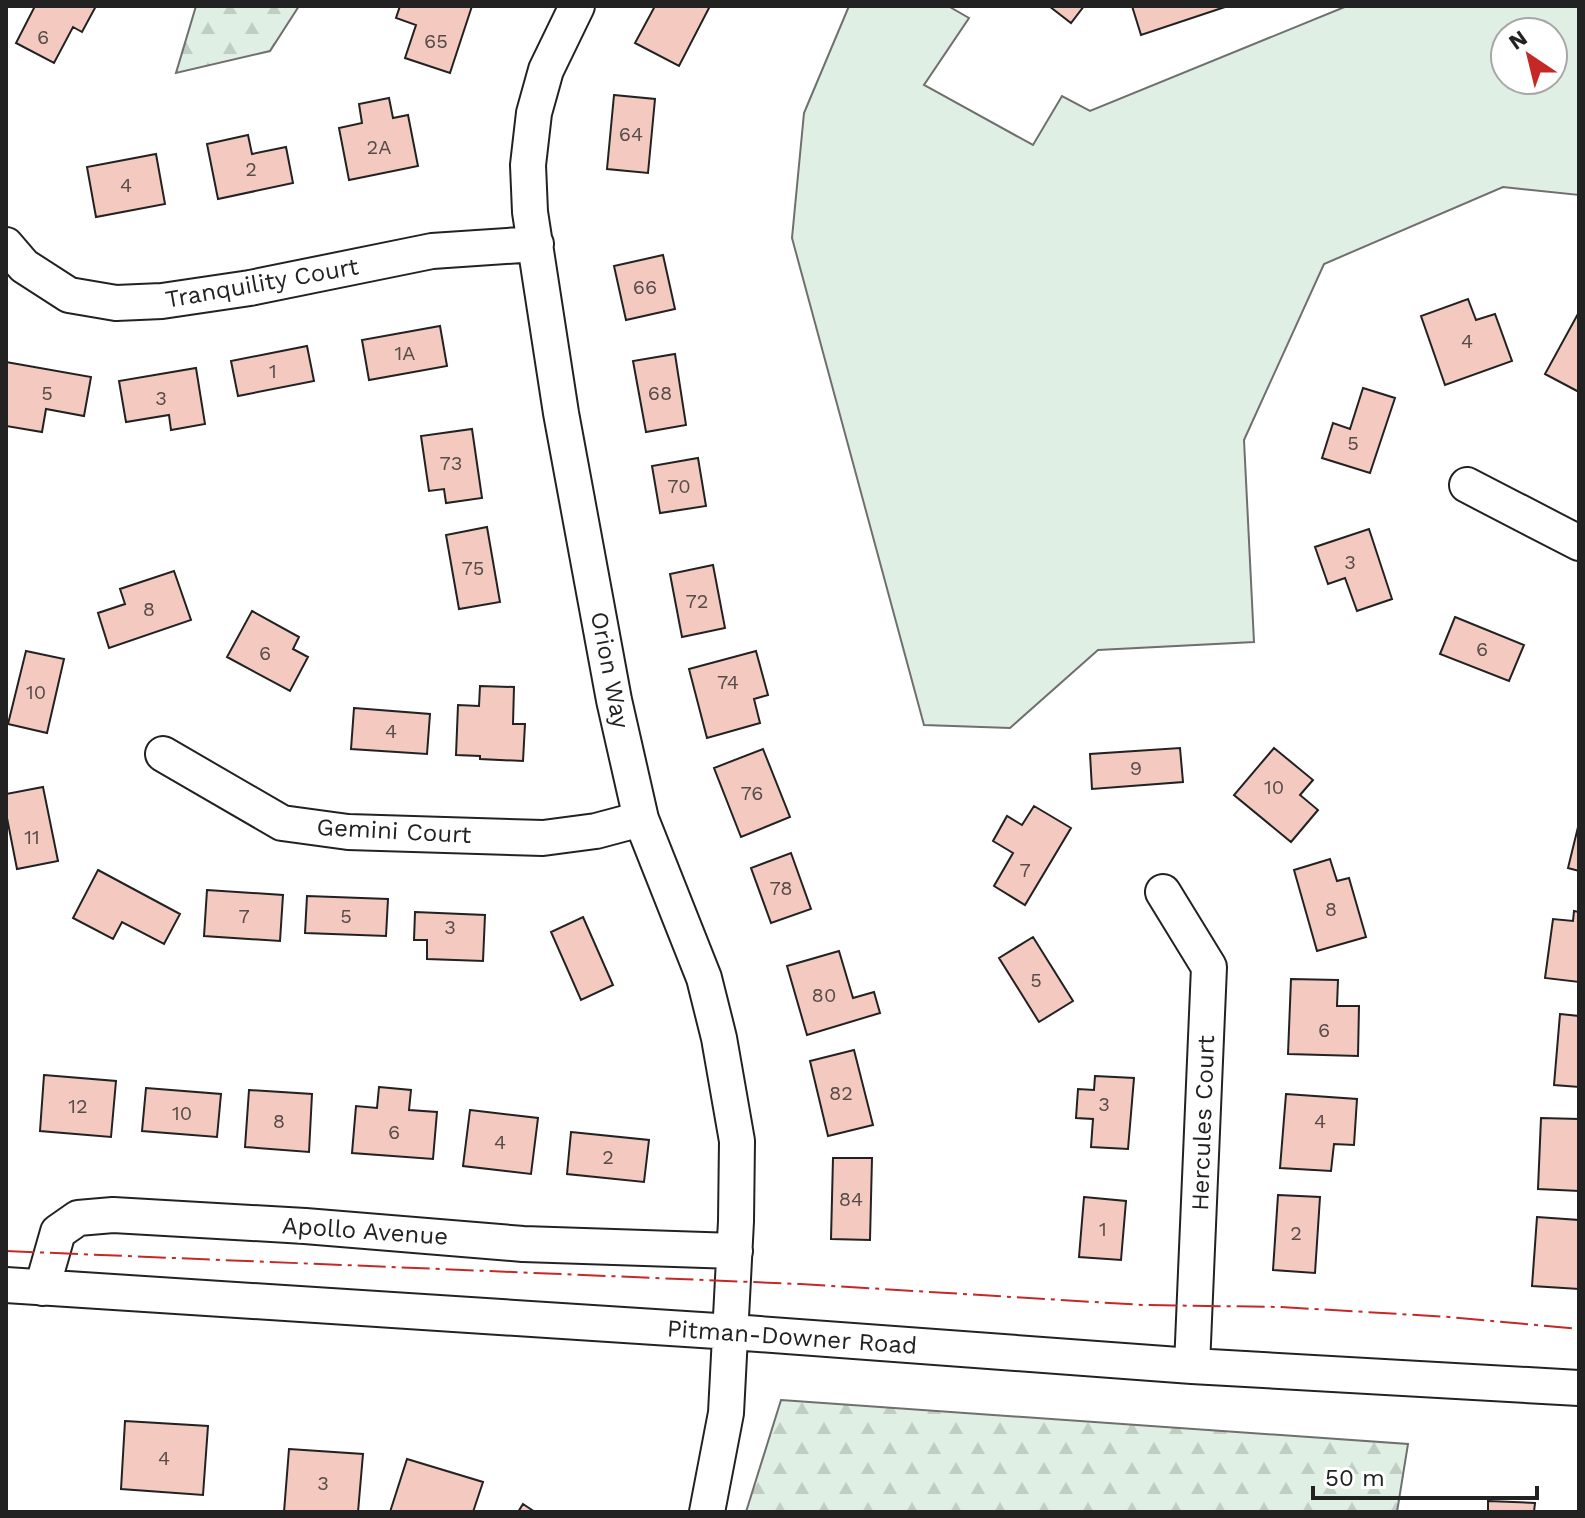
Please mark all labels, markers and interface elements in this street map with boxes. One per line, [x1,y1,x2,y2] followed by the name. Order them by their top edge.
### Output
[1489,16,1569,96] north arrow
[37,25,49,49] house number: 6
[1504,25,1532,55] text: N
[424,29,448,53] house number: 65
[619,122,643,146] house number: 64
[367,135,391,159] house number: 2A
[245,157,257,181] house number: 2
[120,173,132,197] house number: 4
[163,252,361,314] street label: Tranquility Court
[633,275,657,299] house number: 66
[1461,329,1473,353] house number: 4
[395,341,416,365] house number: 1A
[269,359,277,383] house number: 1
[41,381,53,405] house number: 5
[648,381,672,405] house number: 68
[155,386,167,410] house number: 3
[1347,431,1359,455] house number: 5
[440,451,462,475] house number: 73
[667,474,691,498] house number: 70
[1344,550,1356,574] house number: 3
[462,556,484,580] house number: 75
[686,589,708,613] house number: 72
[143,597,155,621] house number: 8
[585,609,635,731] street label: Orion Way
[1476,637,1488,661] house number: 6
[259,641,271,665] house number: 6
[717,670,739,694] house number: 74
[26,680,46,704] house number: 10
[385,719,397,743] house number: 4
[1130,756,1142,780] house number: 9
[1264,775,1284,799] house number: 10
[741,781,763,805] house number: 76
[316,813,472,849] street label: Gemini Court
[24,825,40,849] house number: 11
[1019,858,1031,882] house number: 7
[769,876,793,900] house number: 78
[1325,897,1337,921] house number: 8
[238,904,250,928] house number: 7
[340,904,352,928] house number: 5
[444,915,456,939] house number: 3
[1030,968,1042,992] house number: 5
[812,983,836,1007] house number: 80
[1318,1018,1330,1042] house number: 6
[1186,1035,1220,1211] street label: Hercules Court
[829,1081,853,1105] house number: 82
[1098,1092,1110,1116] house number: 3
[68,1094,88,1118] house number: 12
[172,1101,192,1125] house number: 10
[273,1109,285,1133] house number: 8
[1314,1109,1326,1133] house number: 4
[388,1120,400,1144] house number: 6
[494,1130,506,1154] house number: 4
[602,1145,614,1169] house number: 2
[839,1187,863,1211] house number: 84
[281,1211,449,1251] street label: Apollo Avenue
[1099,1217,1107,1241] house number: 1
[1290,1221,1302,1245] house number: 2
[666,1314,918,1360] street label: Pitman-Downer Road
[158,1446,170,1470] house number: 4
[1313,1450,1537,1500] scale bar
[1325,1464,1385,1492] text: 50 m
[317,1471,329,1495] house number: 3

